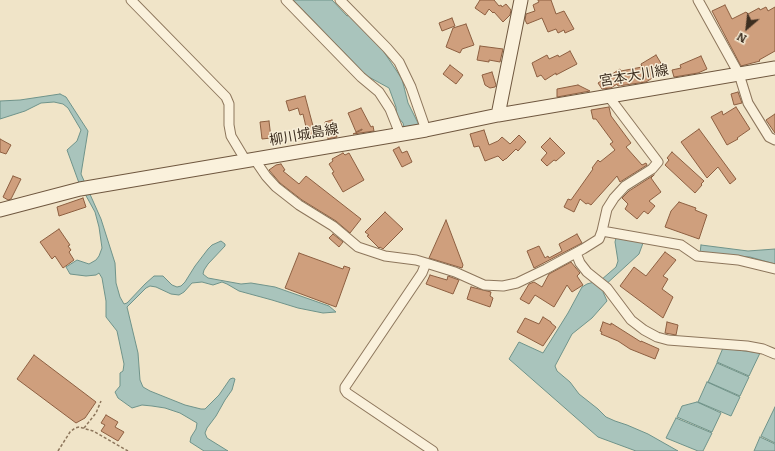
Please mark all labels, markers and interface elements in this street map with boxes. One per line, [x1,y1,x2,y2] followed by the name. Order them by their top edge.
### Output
[727,8,767,48] north arrow
[734,29,749,48] text: N
[598,62,670,90] street label: 宮本大川線
[268,121,340,149] street label: 柳川城島線

